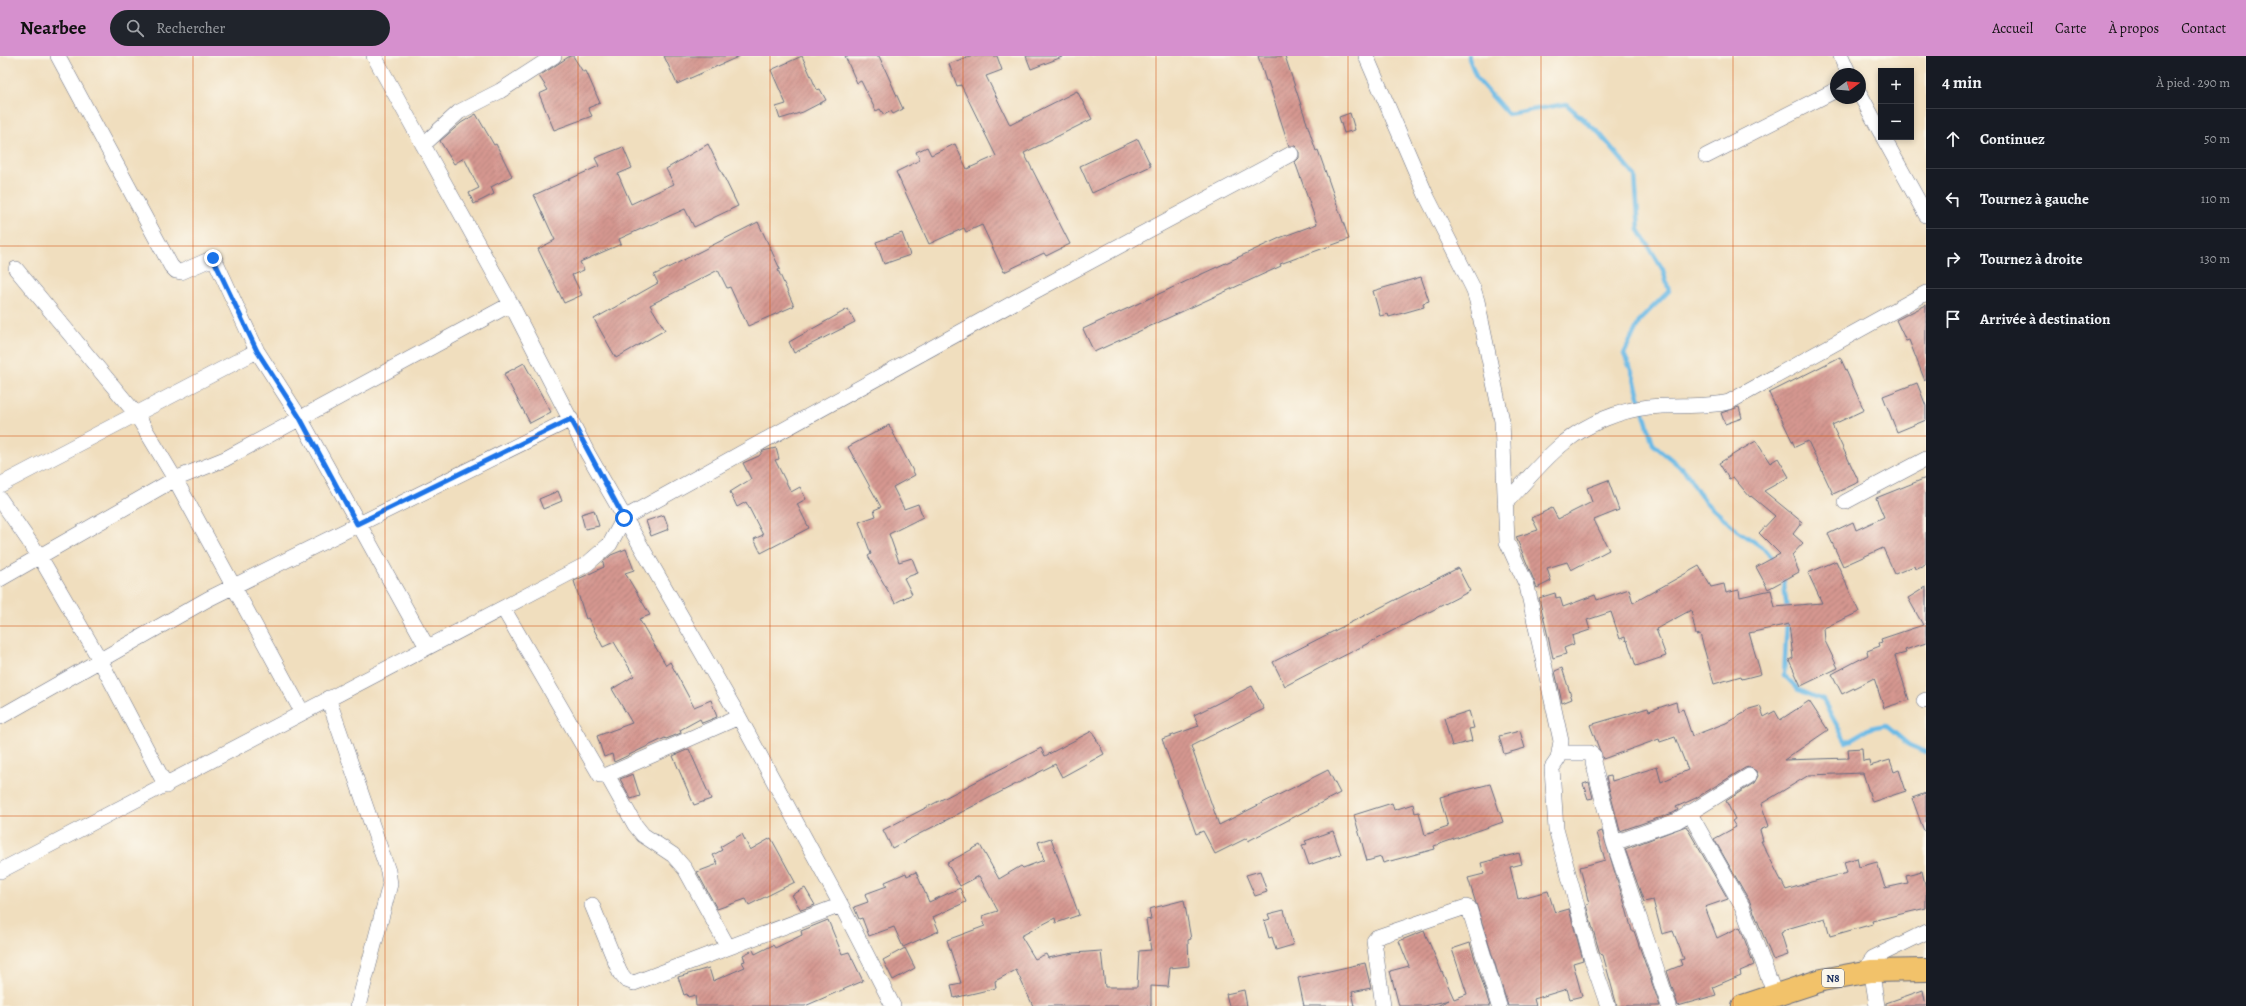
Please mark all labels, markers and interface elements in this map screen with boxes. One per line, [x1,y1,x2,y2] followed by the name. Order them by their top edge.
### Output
[110,10,390,46] search box
[20,15,86,41] text: Nearbee
[124,17,146,39] icon: search
[156,18,225,38] text: Rechercher
[1992,19,2033,38] text: Accueil
[2055,19,2087,38] text: Carte
[2109,19,2159,38] text: À propos
[2181,19,2226,38] text: Contact
[1830,68,1866,104] north arrow
[1878,68,1914,140] map controls
[1878,68,1914,104] button: +
[1942,71,1982,94] text: 4 min
[2156,74,2230,91] text: À pied · 290 m
[1878,104,1914,140] button: −
[1942,128,1964,150] icon: ahead
[1980,129,2045,149] text: Continuez
[2204,130,2230,147] text: 50 m
[1942,188,1964,210] icon: left
[1980,189,2089,209] text: Tournez à gauche
[2201,190,2230,207] text: 110 m
[1942,248,1964,270] icon: right
[204,249,222,267] route end
[1980,249,2083,269] text: Tournez à droite
[2200,250,2230,267] text: 130 m
[1942,308,1964,330] icon: arrive
[1980,309,2111,329] text: Arrivée à destination
[615,509,633,527] route start
[1822,969,1844,987] road number: N8

